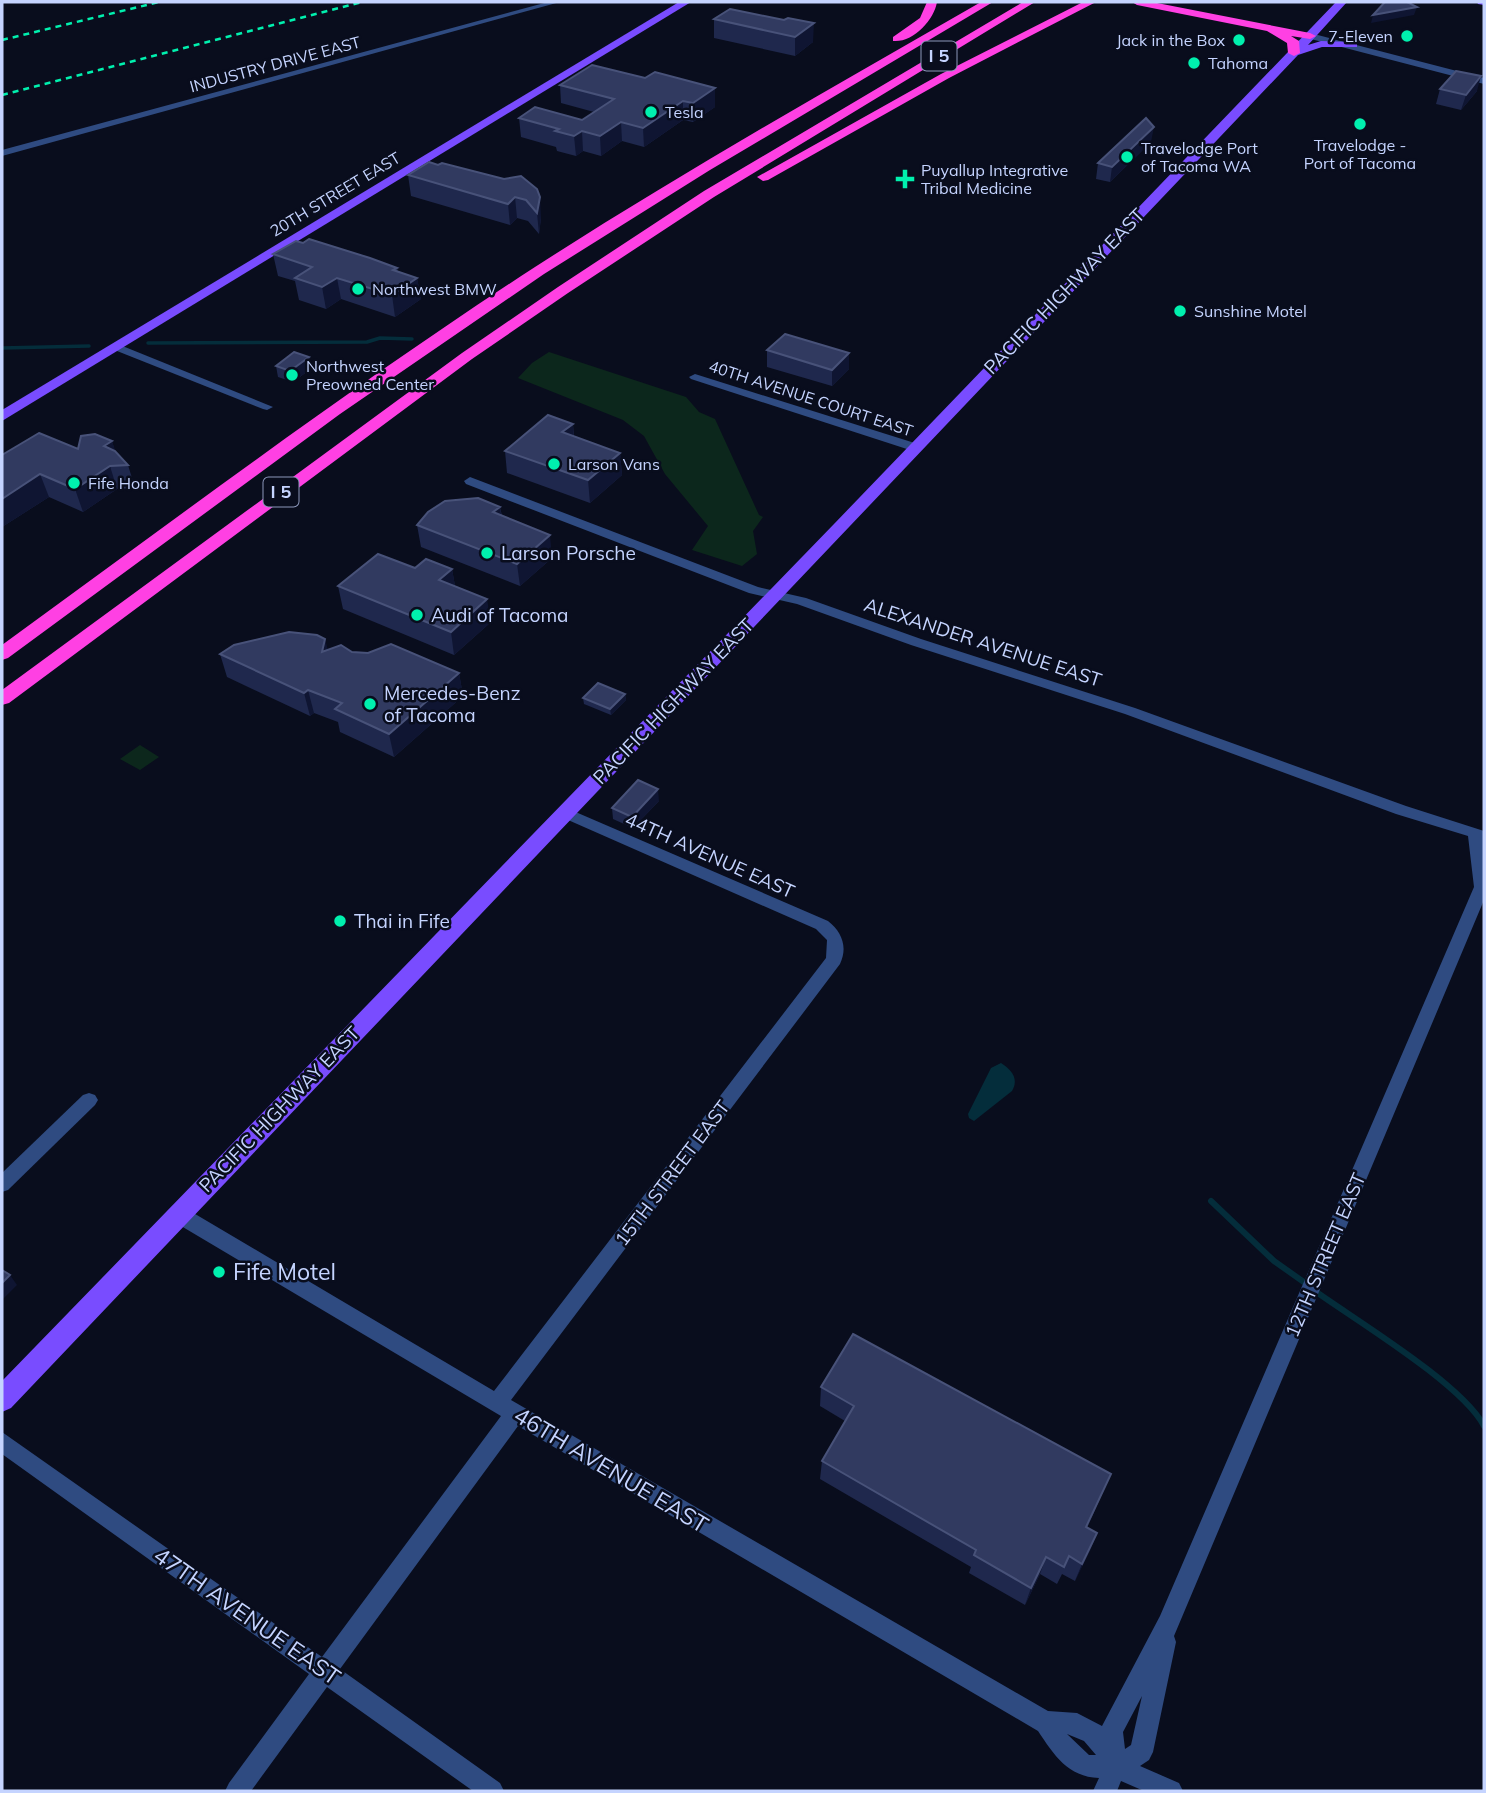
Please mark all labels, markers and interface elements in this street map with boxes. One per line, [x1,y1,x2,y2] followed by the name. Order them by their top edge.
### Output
[1328,26,1393,46] place label: 7-Eleven
[1399,28,1415,44] marker: 7-Eleven
[1116,30,1225,50] place label: Jack in the Box
[187,31,363,96] street label: INDUSTRY DRIVE EAST
[1231,32,1247,48] marker: Jack in the Box
[922,42,956,70] road number: I 5
[1208,53,1268,73] place label: Tahoma
[1186,55,1202,71] marker: Tahoma
[665,102,704,122] place label: Tesla
[643,104,659,120] marker: Tesla
[1352,116,1368,132] marker: Travelodge - Port of Tacoma
[1304,135,1416,173] place label: Travelodge - Port of Tacoma
[1141,138,1258,176] place label: Travelodge Port of Tacoma WA
[266,147,404,241] street label: 20TH STREET EAST
[1119,149,1135,165] marker: Travelodge Port of Tacoma WA
[921,160,1068,198] place label: Puyallup Integrative Tribal Medicine
[895,169,915,189] marker: Puyallup Integrative Tribal Medicine
[979,203,1150,379] street label: PACIFIC HIGHWAY EAST
[372,279,497,299] place label: Northwest BMW
[350,281,366,297] marker: Northwest BMW
[1194,301,1307,321] place label: Sunshine Motel
[1172,303,1188,319] marker: Sunshine Motel
[306,356,434,394] place label: Northwest Preowned Center
[706,356,916,441] street label: 40TH AVENUE COURT EAST
[284,367,300,383] marker: Northwest Preowned Center
[568,454,660,474] place label: Larson Vans
[546,456,562,472] marker: Larson Vans
[88,473,169,493] place label: Fife Honda
[66,475,82,491] marker: Fife Honda
[264,478,298,506] road number: I 5
[501,541,636,565] place label: Larson Porsche
[479,545,495,561] marker: Larson Porsche
[861,592,1105,692] street label: ALEXANDER AVENUE EAST
[431,603,569,627] place label: Audi of Tacoma
[409,607,425,623] marker: Audi of Tacoma
[588,613,759,789] street label: PACIFIC HIGHWAY EAST
[384,681,521,727] place label: Mercedes-Benz of Tacoma
[362,696,378,712] marker: Mercedes-Benz of Tacoma
[621,807,799,903] street label: 44TH AVENUE EAST
[354,909,450,933] place label: Thai in Fife
[332,913,348,929] marker: Thai in Fife
[194,1021,365,1197] street label: PACIFIC HIGHWAY EAST
[609,1095,735,1251] street label: 15TH STREET EAST
[1280,1169,1371,1341] street label: 12TH STREET EAST
[233,1257,336,1286] place label: Fife Motel
[211,1264,227,1280] marker: Fife Motel
[509,1400,714,1539] street label: 46TH AVENUE EAST
[148,1540,346,1691] street label: 47TH AVENUE EAST

